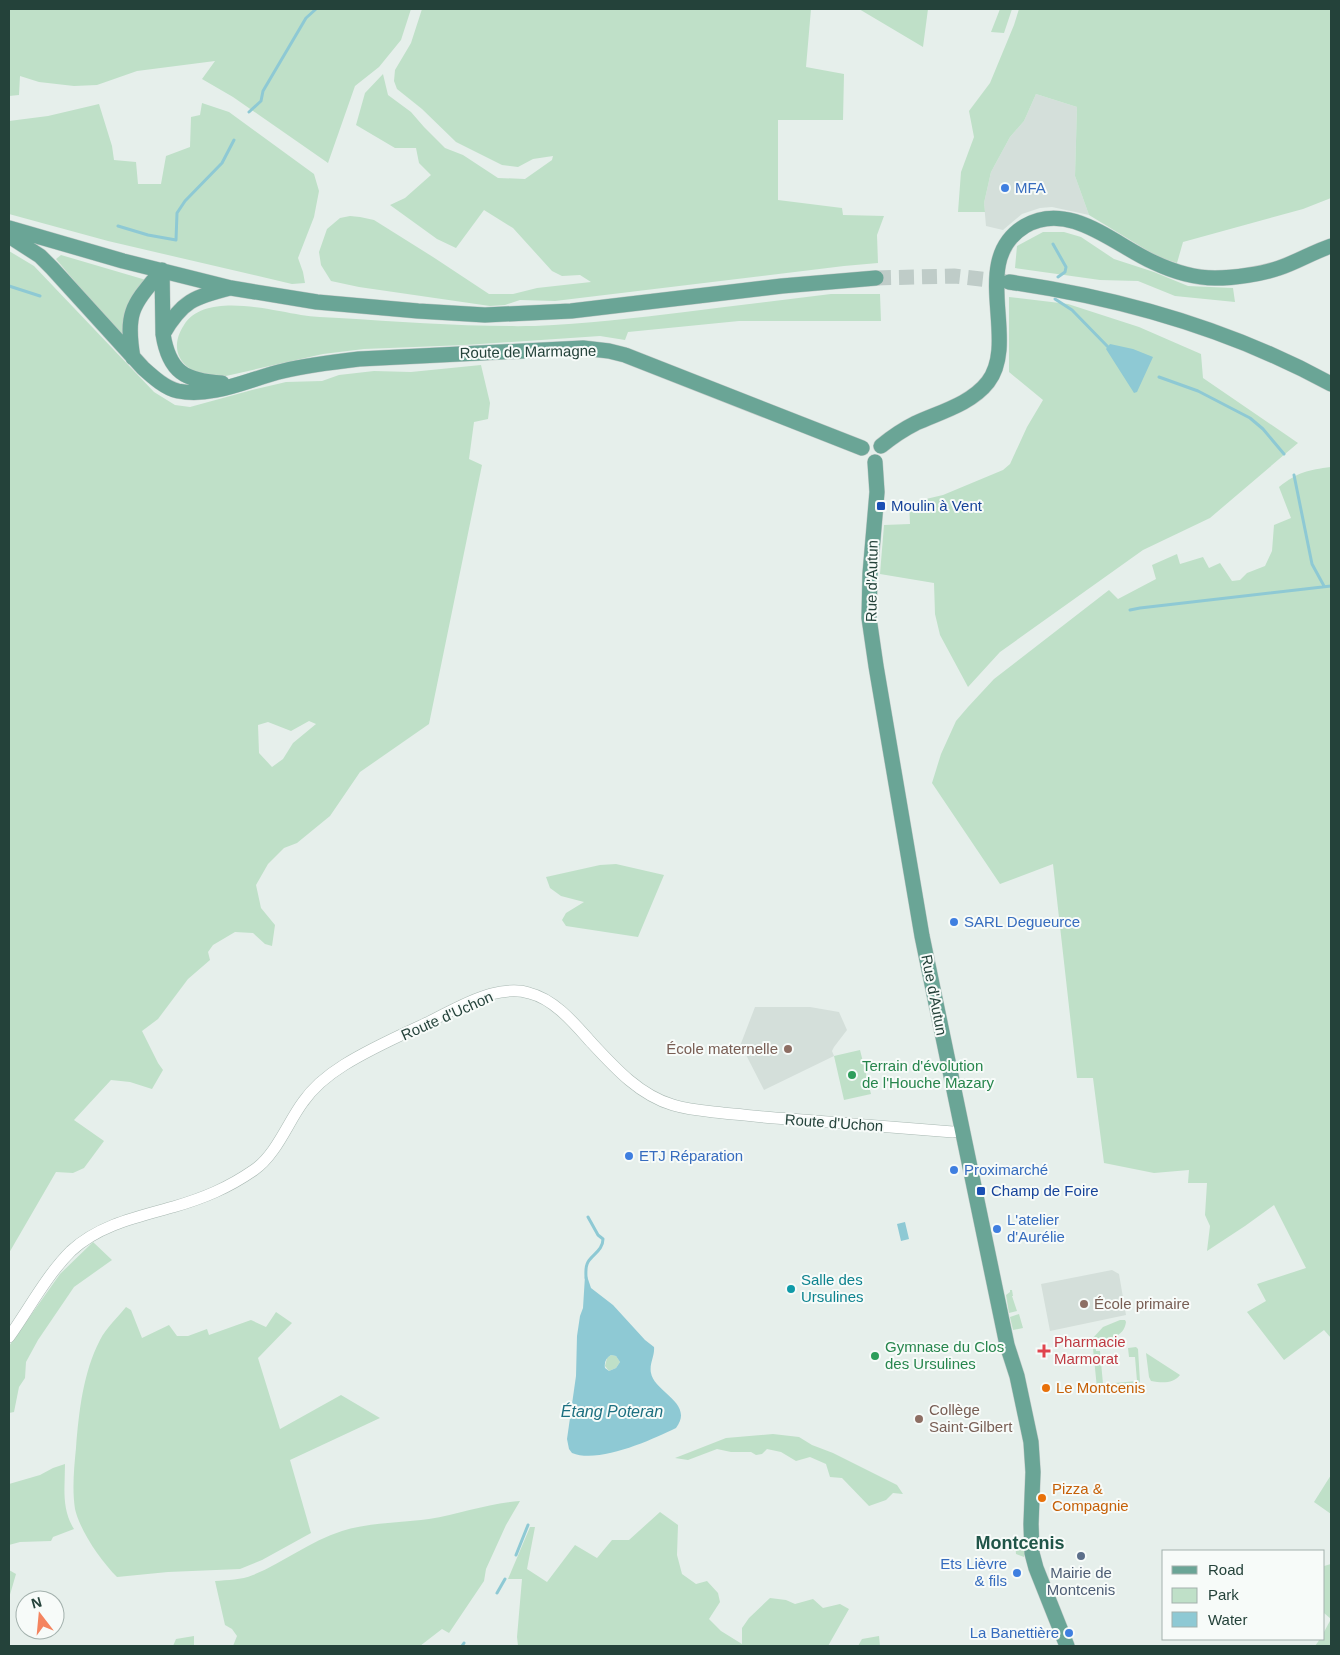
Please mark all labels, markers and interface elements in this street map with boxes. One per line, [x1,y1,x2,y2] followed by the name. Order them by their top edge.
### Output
[1015,179,1046,196] place label: MFA
[999,182,1011,194] marker: MFA
[459,342,597,361] street label: Route de Marmagne
[891,497,983,514] place label: Moulin à Vent
[875,500,887,512] marker: Moulin à Vent
[862,540,881,622] street label: Rue d'Autun
[964,913,1080,930] place label: SARL Degueurce
[948,916,960,928] marker: SARL Degueurce
[918,953,951,1037] street label: Rue d'Autun
[398,988,495,1043] street label: Route d'Uchon
[666,1040,778,1057] place label: École maternelle
[782,1043,794,1055] marker: École maternelle
[862,1057,995,1091] place label: Terrain d'évolution de l'Houche Mazary
[846,1069,858,1081] marker: Terrain d'évolution de l'Houche Mazary
[784,1111,884,1134] street label: Route d'Uchon
[639,1147,743,1164] place label: ETJ Réparation
[623,1150,635,1162] marker: ETJ Réparation
[964,1161,1048,1178] place label: Proximarché
[948,1164,960,1176] marker: Proximarché
[991,1182,1099,1199] place label: Champ de Foire
[975,1185,987,1197] marker: Champ de Foire
[1007,1211,1065,1245] place label: L'atelier d'Aurélie
[991,1223,1003,1235] marker: L'atelier d'Aurélie
[801,1271,864,1305] place label: Salle des Ursulines
[785,1283,797,1295] marker: Salle des Ursulines
[1094,1295,1190,1312] place label: École primaire
[1078,1298,1090,1310] marker: École primaire
[1054,1333,1126,1367] place label: Pharmacie Marmorat
[885,1338,1004,1372] place label: Gymnase du Clos des Ursulines
[1038,1345,1050,1357] marker: Pharmacie Marmorat
[869,1350,881,1362] marker: Gymnase du Clos des Ursulines
[1056,1379,1145,1396] place label: Le Montcenis
[1040,1382,1052,1394] marker: Le Montcenis
[929,1401,1013,1435] place label: Collège Saint-Gilbert
[561,1402,663,1420] water label: Étang Poteran
[913,1413,925,1425] marker: Collège Saint-Gilbert
[1052,1480,1129,1514] place label: Pizza & Compagnie
[1036,1492,1048,1504] marker: Pizza & Compagnie
[975,1533,1065,1553] district label: Montcenis
[1075,1550,1087,1562] marker: Mairie de Montcenis
[1162,1550,1325,1640] legend
[940,1555,1007,1589] place label: Ets Lièvre & fils
[1208,1561,1244,1578] text: Road
[1047,1564,1115,1598] place label: Mairie de Montcenis
[1011,1567,1023,1579] marker: Ets Lièvre & fils
[1208,1586,1239,1603] text: Park
[15,1590,65,1640] north arrow
[29,1593,43,1612] text: N
[1208,1611,1247,1628] text: Water
[970,1624,1059,1641] place label: La Banettière
[1063,1627,1075,1639] marker: La Banettière

